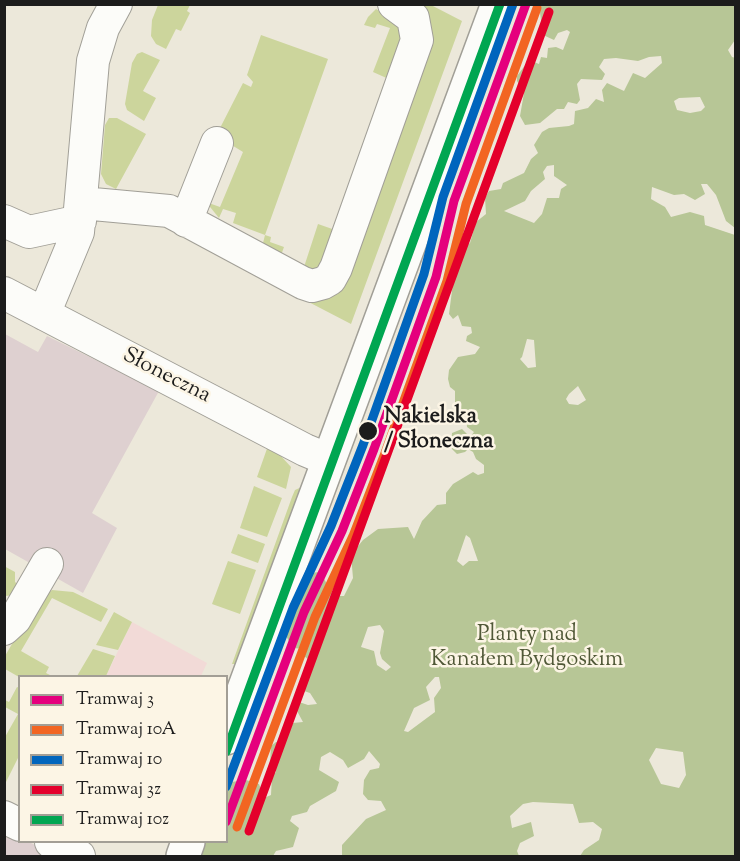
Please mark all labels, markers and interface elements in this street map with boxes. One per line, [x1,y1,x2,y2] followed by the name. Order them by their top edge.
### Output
[117,344,215,410] street label: Słoneczna
[384,405,493,457] place label: Nakielska / Słoneczna
[357,420,379,442] marker: Nakielska / Słoneczna
[431,623,623,674] park label: Planty nad Kanałem Bydgoskim
[18,675,228,843] legend
[76,687,154,713] text: Tramwaj 3
[76,717,176,743] text: Tramwaj 10A
[76,747,162,773] text: Tramwaj 10
[76,777,161,803] text: Tramwaj 3z
[76,807,169,833] text: Tramwaj 10z

